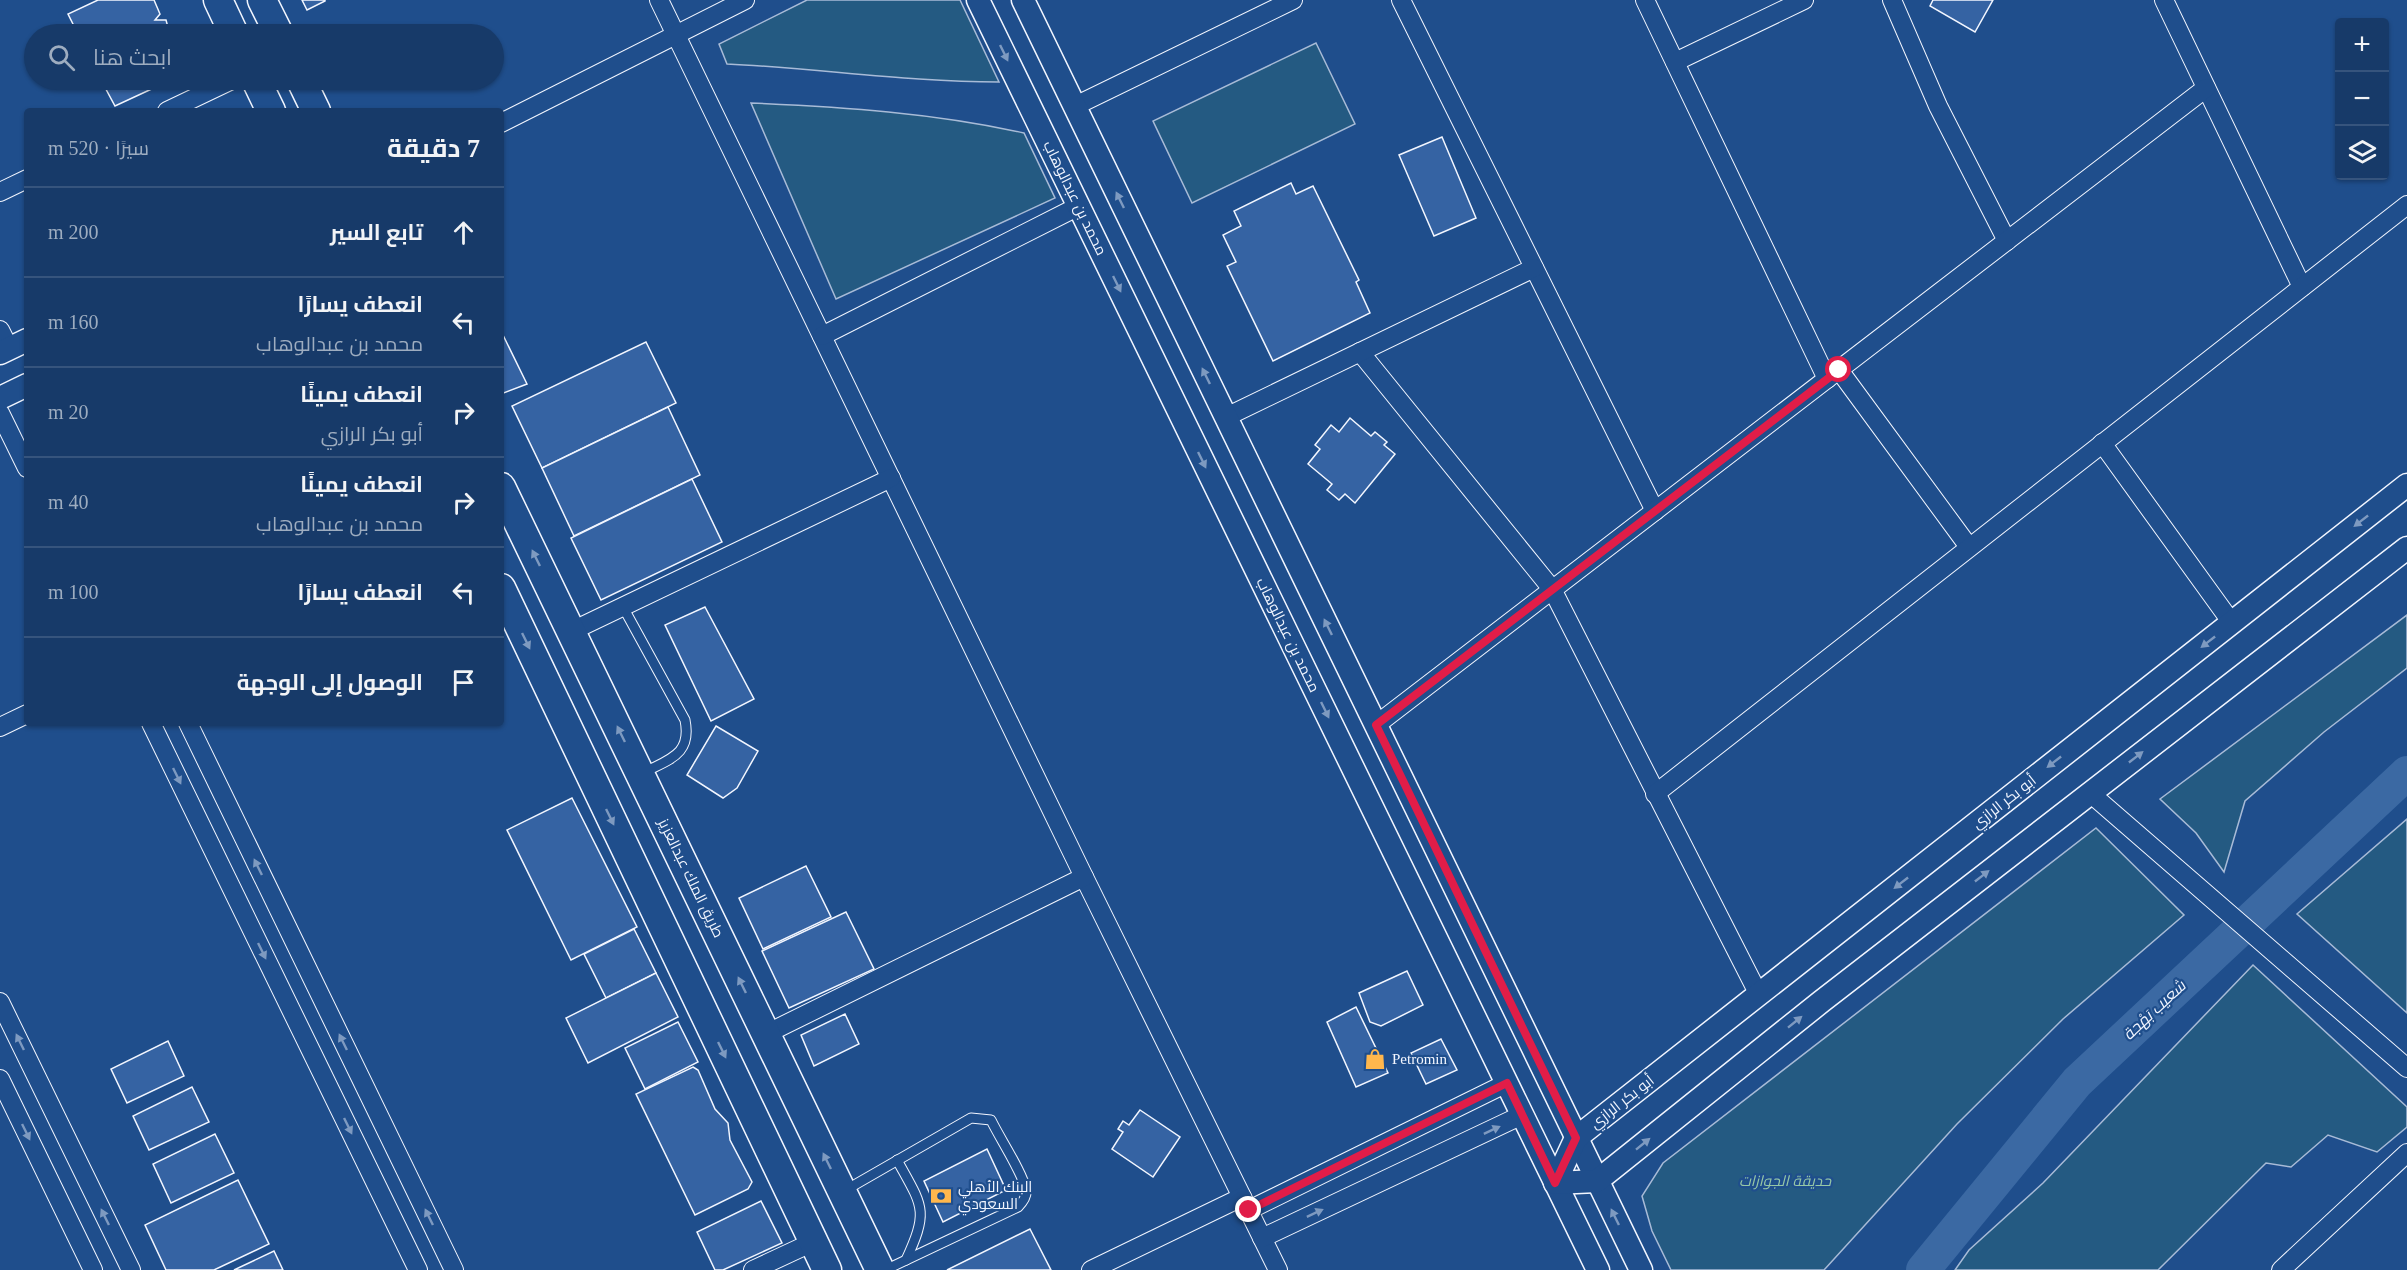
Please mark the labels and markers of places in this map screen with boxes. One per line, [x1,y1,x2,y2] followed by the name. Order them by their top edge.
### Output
[1363,1047,1387,1071] shop icon: Petromin
[1392,1051,1447,1067] place label: Petromin
[958,1179,1032,1216] place label: البنك الأهلي السعودي
[929,1184,953,1208] bank icon: البنك الأهلي السعودي

